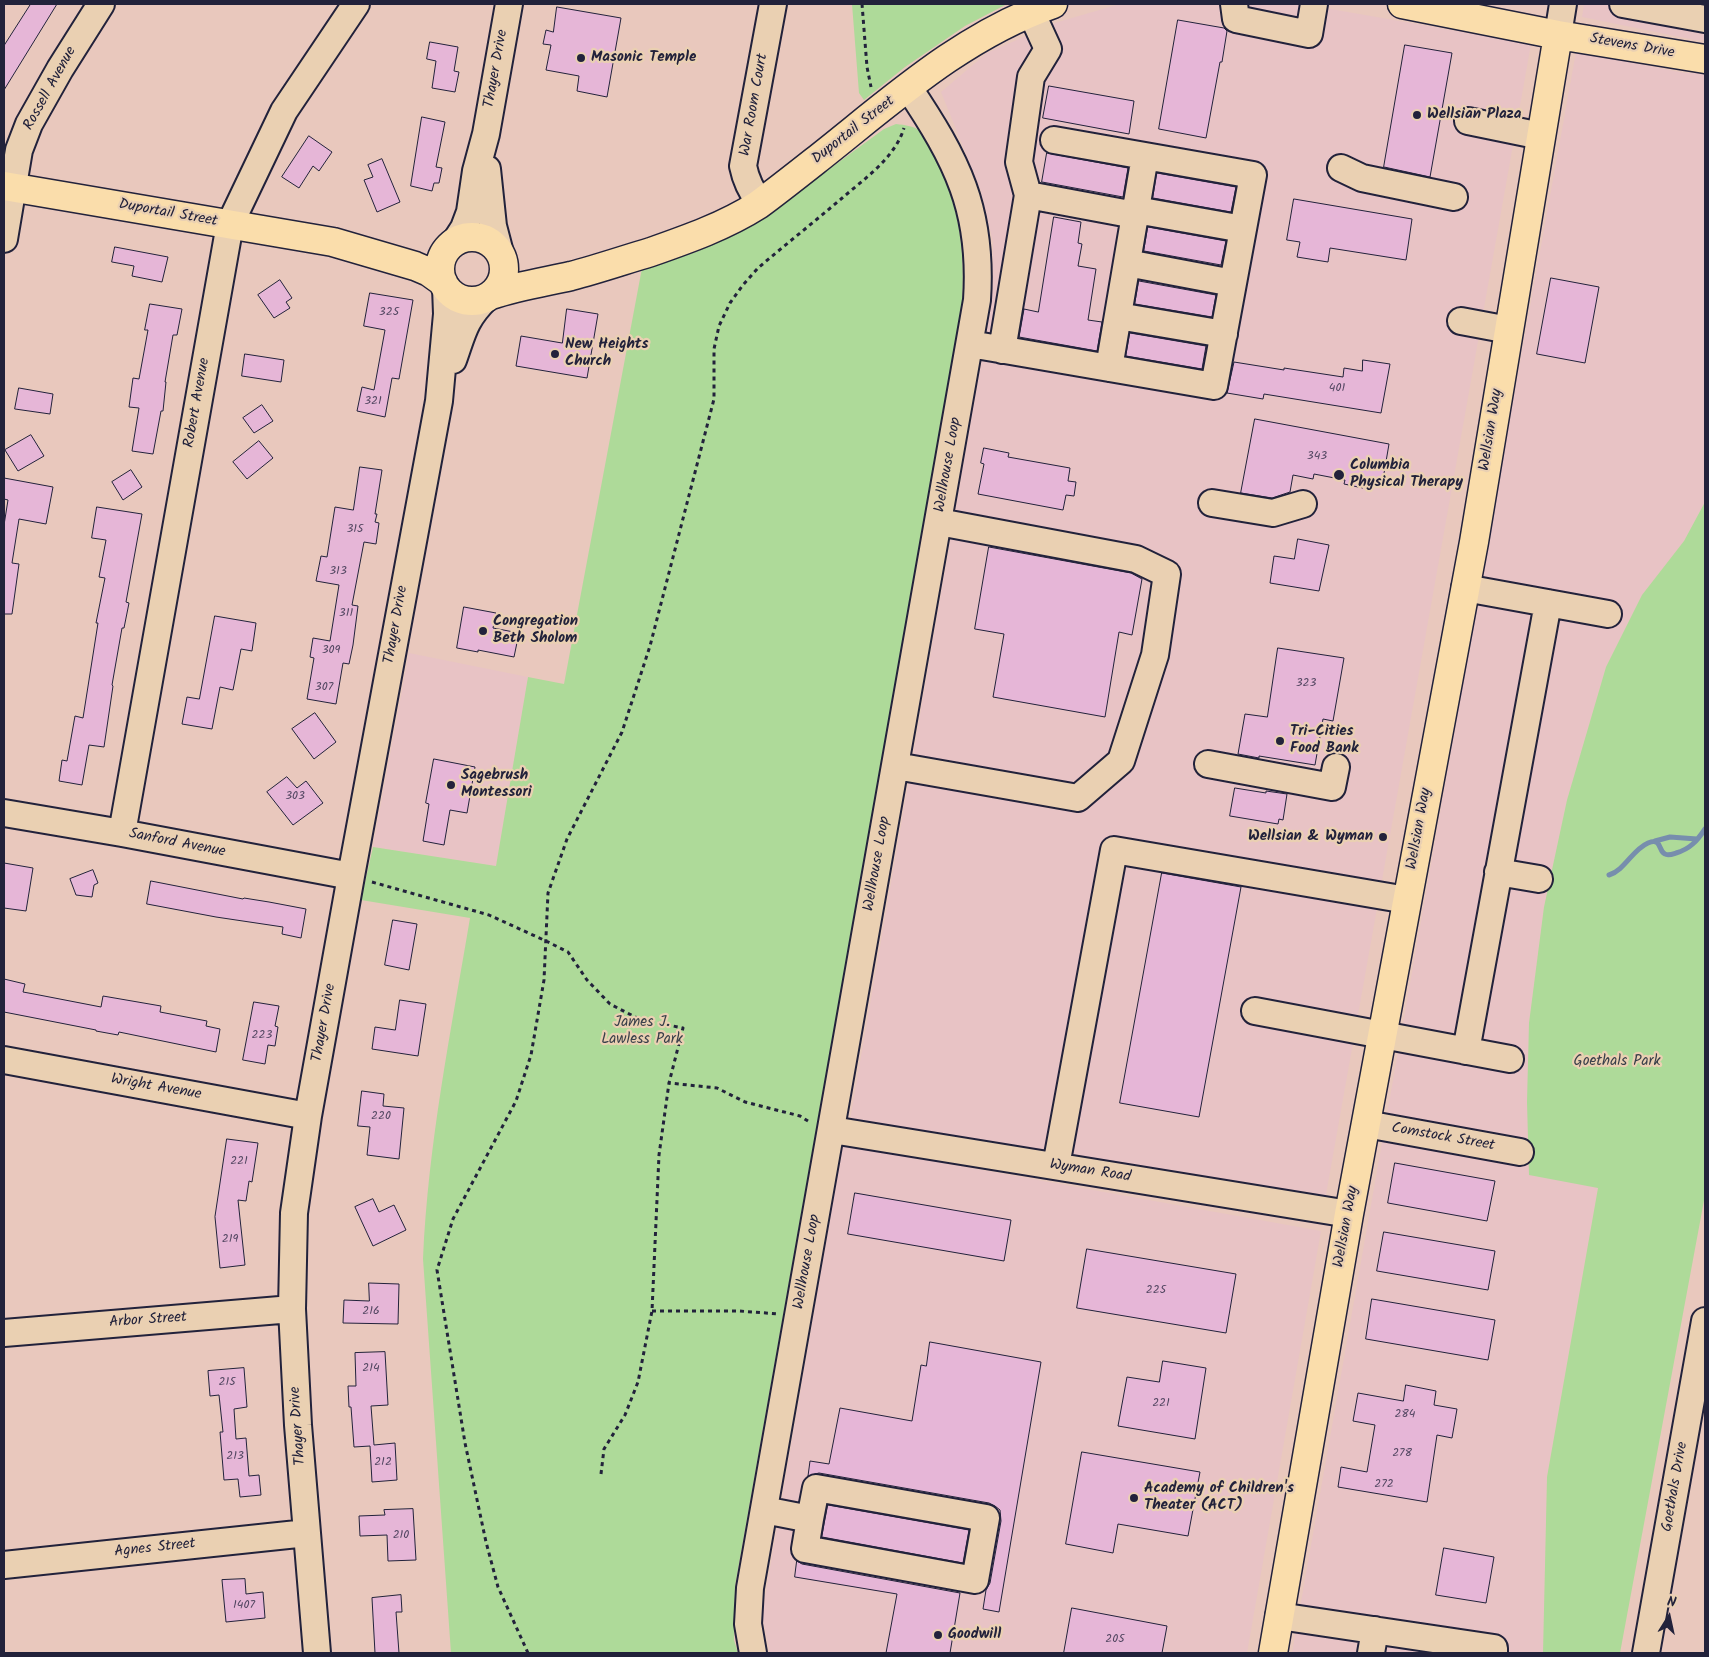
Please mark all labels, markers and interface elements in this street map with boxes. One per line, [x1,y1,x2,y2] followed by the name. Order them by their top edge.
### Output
[481,28,513,110] street label: Thayer Drive
[1588,31,1676,63] street label: Stevens Drive
[21,44,81,134] street label: Rossell Avenue
[591,49,696,67] place label: Masonic Temple
[575,52,587,64] marker: Masonic Temple
[737,52,773,158] street label: War Room Court
[809,93,899,169] street label: Duportail Street
[1427,106,1521,124] place label: Wellsian Plaza
[1411,109,1423,121] marker: Wellsian Plaza
[117,196,219,232] street label: Duportail Street
[379,306,399,320] house number: 325
[565,336,649,371] place label: New Heights Church
[549,348,561,360] marker: New Heights Church
[181,357,215,449] street label: Robert Avenue
[1329,382,1345,396] house number: 401
[1477,388,1507,472] street label: Wellsian Way
[364,395,382,409] house number: 321
[932,416,966,514] street label: Wellhouse Loop
[1307,450,1327,464] house number: 343
[1350,457,1463,492] place label: Columbia Physical Therapy
[1332,468,1346,482] marker: Columbia Physical Therapy
[346,523,364,537] house number: 315
[329,565,347,579] house number: 313
[381,584,413,666] street label: Thayer Drive
[339,607,353,621] house number: 311
[493,613,578,648] place label: Congregation Beth Sholom
[477,625,489,637] marker: Congregation Beth Sholom
[322,644,340,658] house number: 309
[1296,677,1316,691] house number: 323
[315,681,333,695] house number: 307
[1290,723,1358,758] place label: Tri-Cities Food Bank
[1274,735,1286,747] marker: Tri-Cities Food Bank
[461,767,532,802] place label: Sagebrush Montessori
[445,779,457,791] marker: Sagebrush Montessori
[1404,787,1436,871] street label: Wellsian Way
[285,790,305,804] house number: 303
[861,815,895,913] street label: Wellhouse Loop
[127,826,227,862] street label: Sanford Avenue
[1248,828,1373,846] place label: Wellsian & Wyman
[1377,831,1389,843] marker: Wellsian & Wyman
[309,982,341,1064] street label: Thayer Drive
[601,1014,683,1049] park label: James J. Lawless Park
[252,1029,272,1043] house number: 223
[1574,1053,1660,1071] park label: Goethals Park
[109,1071,203,1105] street label: Wright Avenue
[371,1110,391,1124] house number: 220
[1390,1120,1496,1156] street label: Comstock Street
[230,1155,248,1169] house number: 221
[1048,1157,1132,1187] street label: Wyman Road
[1331,1185,1363,1269] street label: Wellsian Way
[791,1213,825,1311] street label: Wellhouse Loop
[222,1233,238,1247] house number: 219
[1146,1284,1166,1298] house number: 225
[362,1305,380,1319] house number: 216
[109,1309,187,1333] street label: Arbor Street
[362,1362,380,1376] house number: 214
[218,1376,236,1390] house number: 215
[287,1386,311,1466] street label: Thayer Drive
[1152,1397,1170,1411] house number: 221
[1395,1408,1415,1422] house number: 284
[1659,1441,1693,1533] street label: Goethals Drive
[1392,1447,1412,1461] house number: 278
[226,1450,244,1464] house number: 213
[374,1456,392,1470] house number: 212
[1374,1478,1394,1492] house number: 272
[1144,1480,1294,1515] place label: Academy of Children's Theater (ACT)
[1128,1492,1140,1504] marker: Academy of Children's Theater (ACT)
[393,1529,409,1543] house number: 210
[114,1536,196,1562] street label: Agnes Street
[1665,1591,1678,1614] text: N
[1644,1592,1694,1642] north arrow
[233,1599,255,1613] house number: 1407
[948,1626,1001,1644] place label: Goodwill
[932,1629,944,1641] marker: Goodwill
[1105,1633,1125,1647] house number: 205

